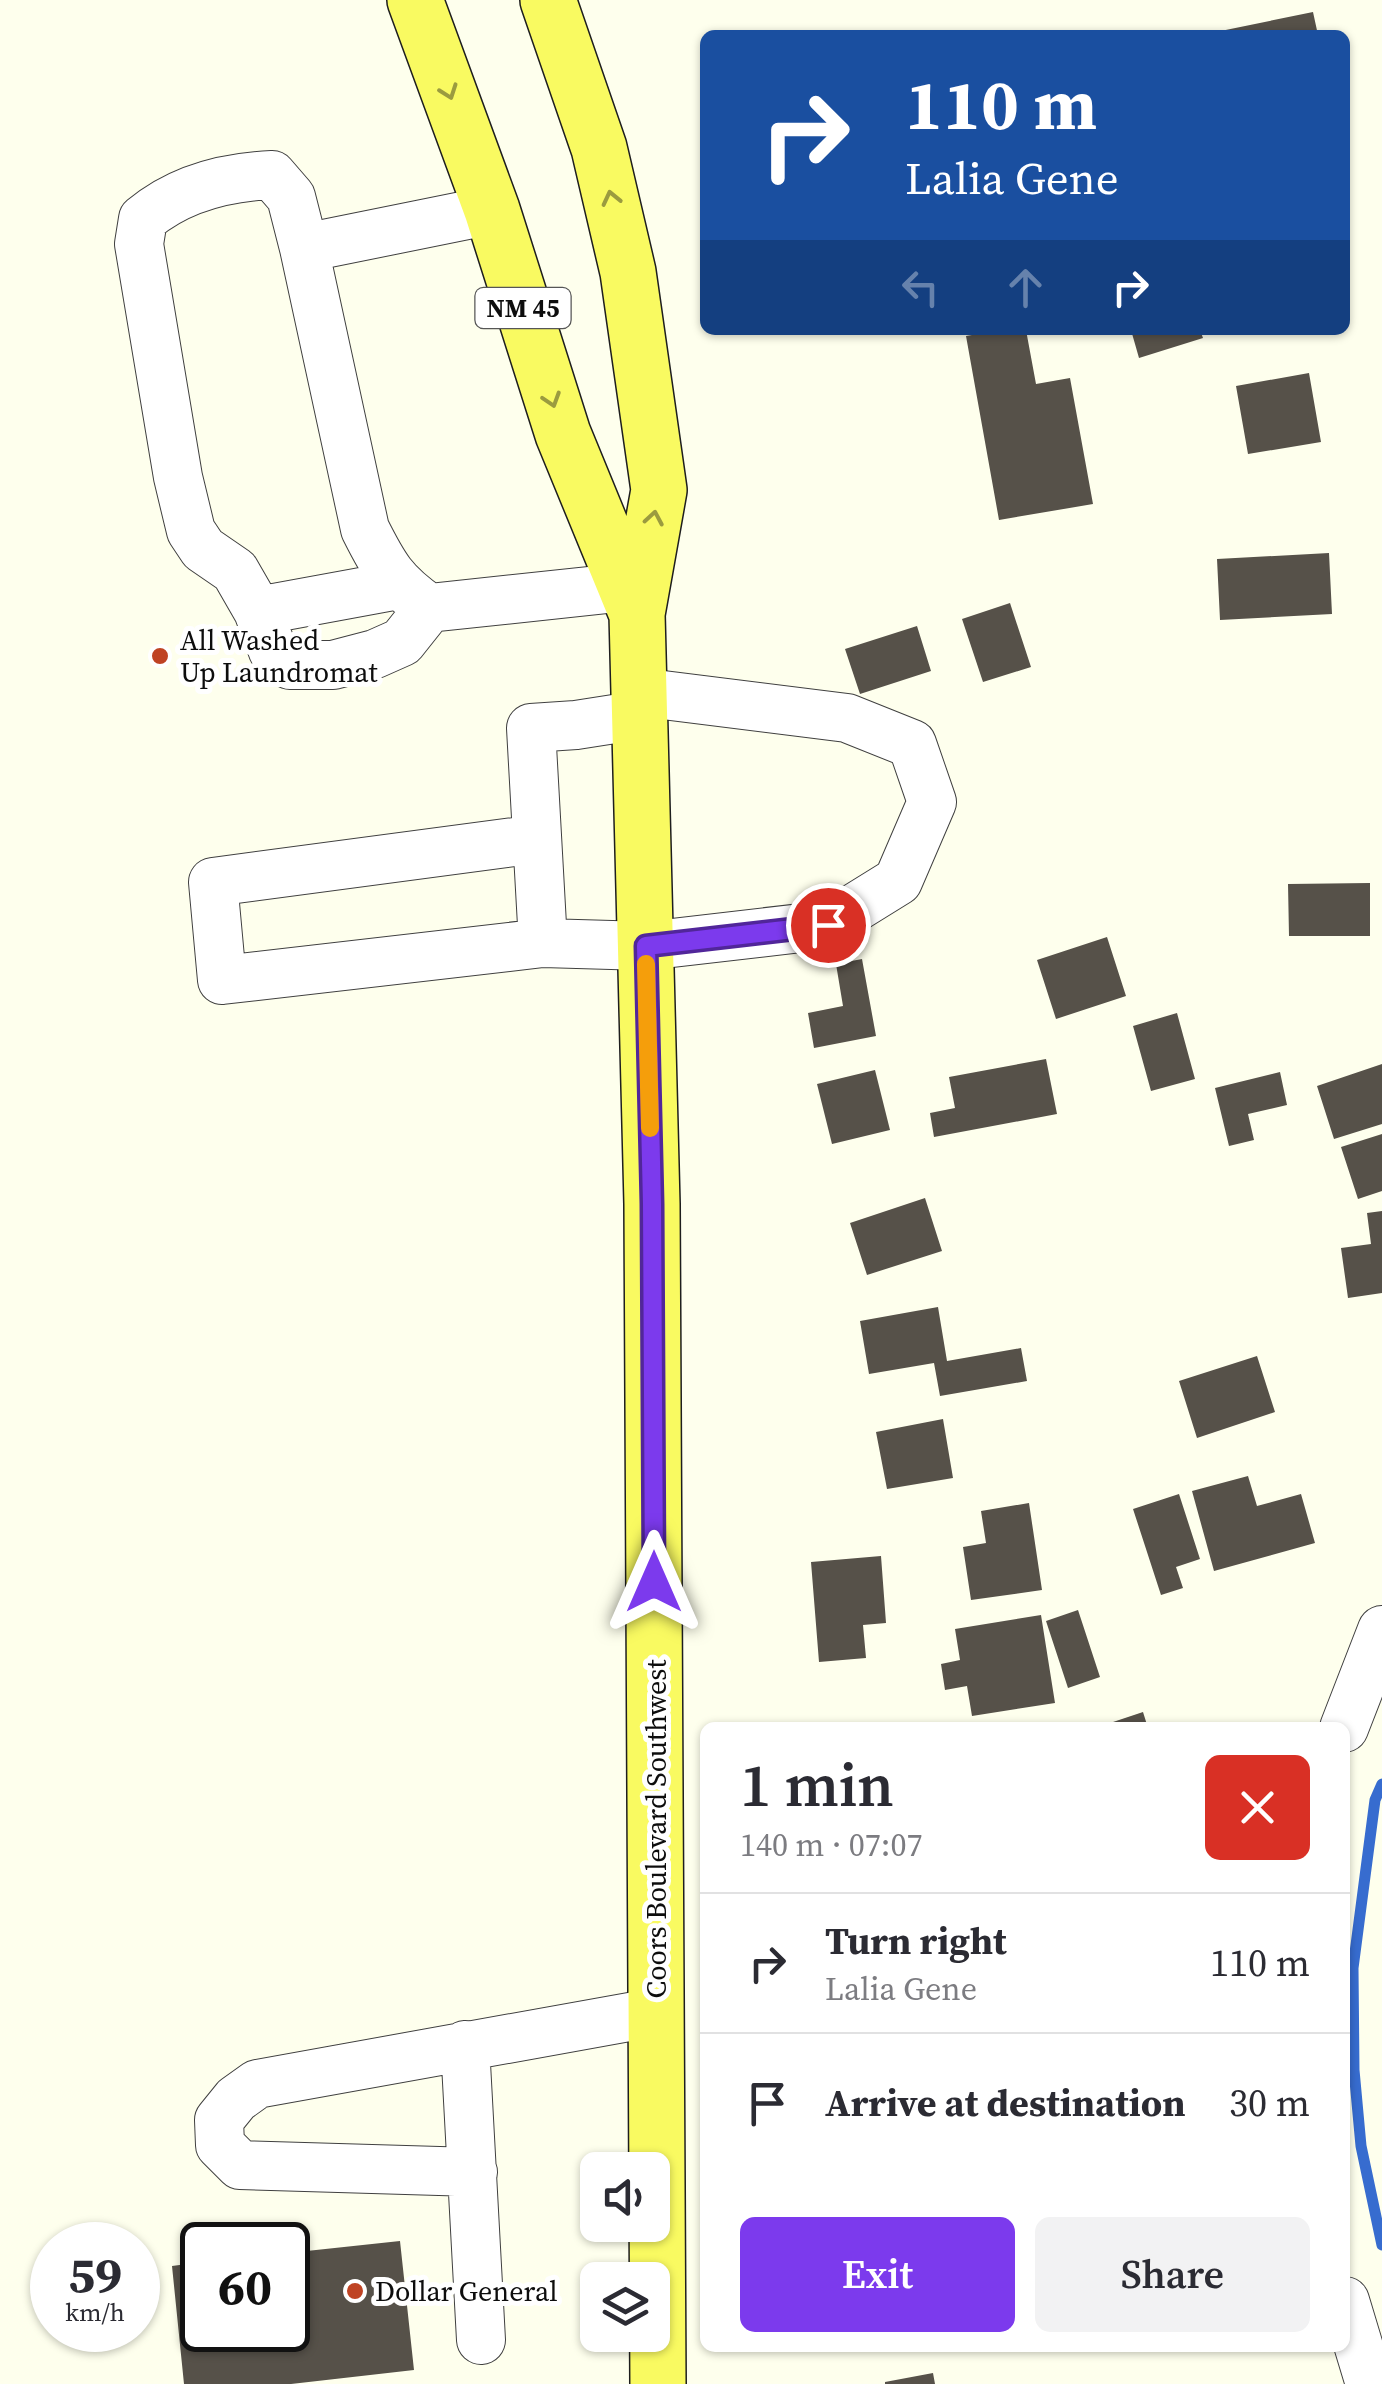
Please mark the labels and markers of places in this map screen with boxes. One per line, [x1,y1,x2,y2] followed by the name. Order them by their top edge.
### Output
[180,621,379,691] place label: All Washed Up Laundromat
[149,645,171,667] marker: All Washed Up Laundromat
[786,883,871,968] pin
[375,2272,558,2310] place label: Dollar General
[344,2280,366,2302] marker: Dollar General

